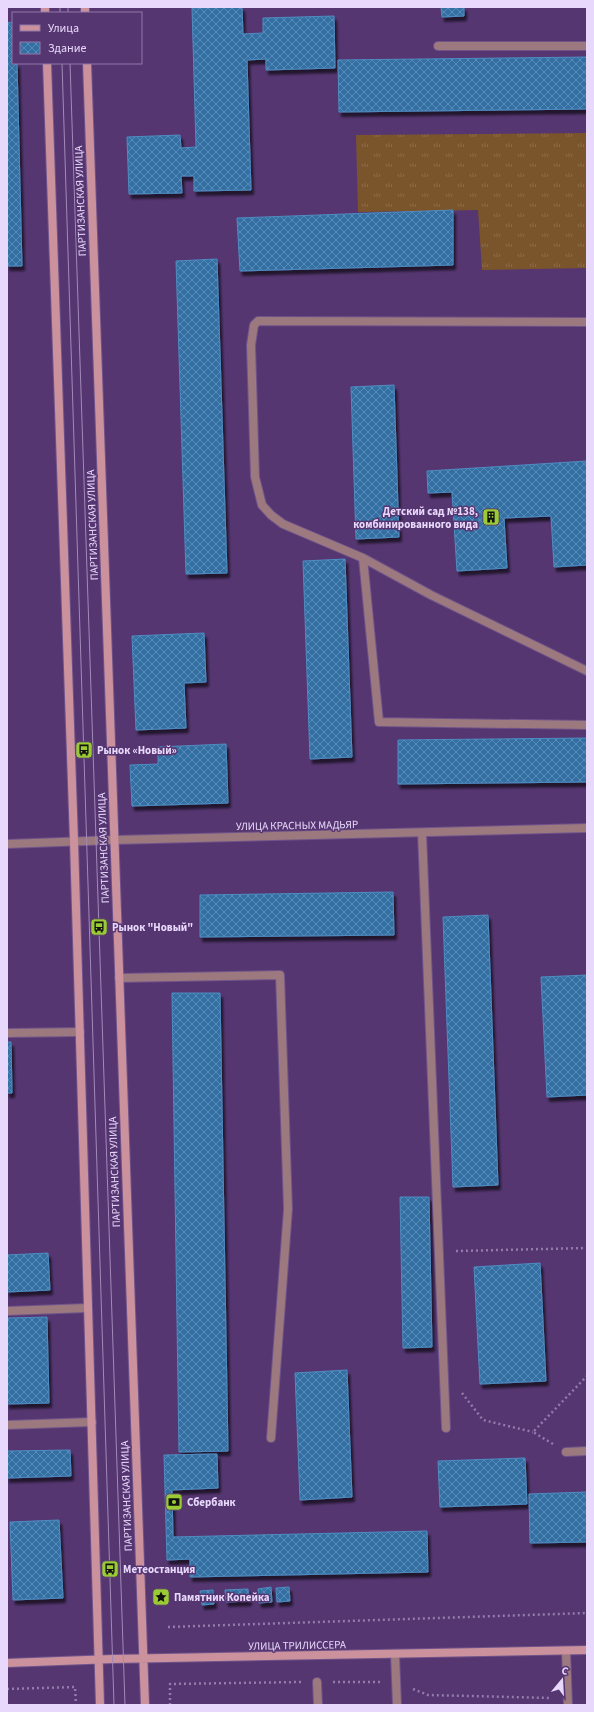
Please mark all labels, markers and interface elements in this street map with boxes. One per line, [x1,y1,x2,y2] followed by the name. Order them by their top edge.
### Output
[12,12,142,64] legend
[48,20,79,37] text: Улица
[48,40,87,57] text: Здание
[71,145,90,257] street label: ПАРТИЗАНСКАЯ УЛИЦА
[83,469,102,581] street label: ПАРТИЗАНСКАЯ УЛИЦА
[353,504,478,532] place label: Детский сад №138, комбинированного вида
[481,507,501,527] building icon: Детский сад №138, комбинированного вида
[74,740,94,760] bus stop icon: Рынок «Новый»
[97,743,177,758] place label: Рынок «Новый»
[94,792,113,904] street label: ПАРТИЗАНСКАЯ УЛИЦА
[236,817,358,834] street label: УЛИЦА КРАСНЫХ МАДЬЯР
[89,917,109,937] bus stop icon: Рынок "Новый"
[112,920,193,935] place label: Рынок "Новый"
[105,1116,124,1228] street label: ПАРТИЗАНСКАЯ УЛИЦА
[117,1440,136,1552] street label: ПАРТИЗАНСКАЯ УЛИЦА
[164,1492,184,1512] bank icon: Сбербанк
[187,1495,236,1510] place label: Сбербанк
[100,1559,120,1579] bus stop icon: Метеостанция
[123,1562,195,1577] place label: Метеостанция
[151,1587,171,1607] place icon: Памятник Копейка
[174,1590,270,1605] place label: Памятник Копейка
[248,1637,346,1654] street label: УЛИЦА ТРИЛИССЕРА
[542,1660,582,1700] north arrow
[560,1663,571,1679] text: С

